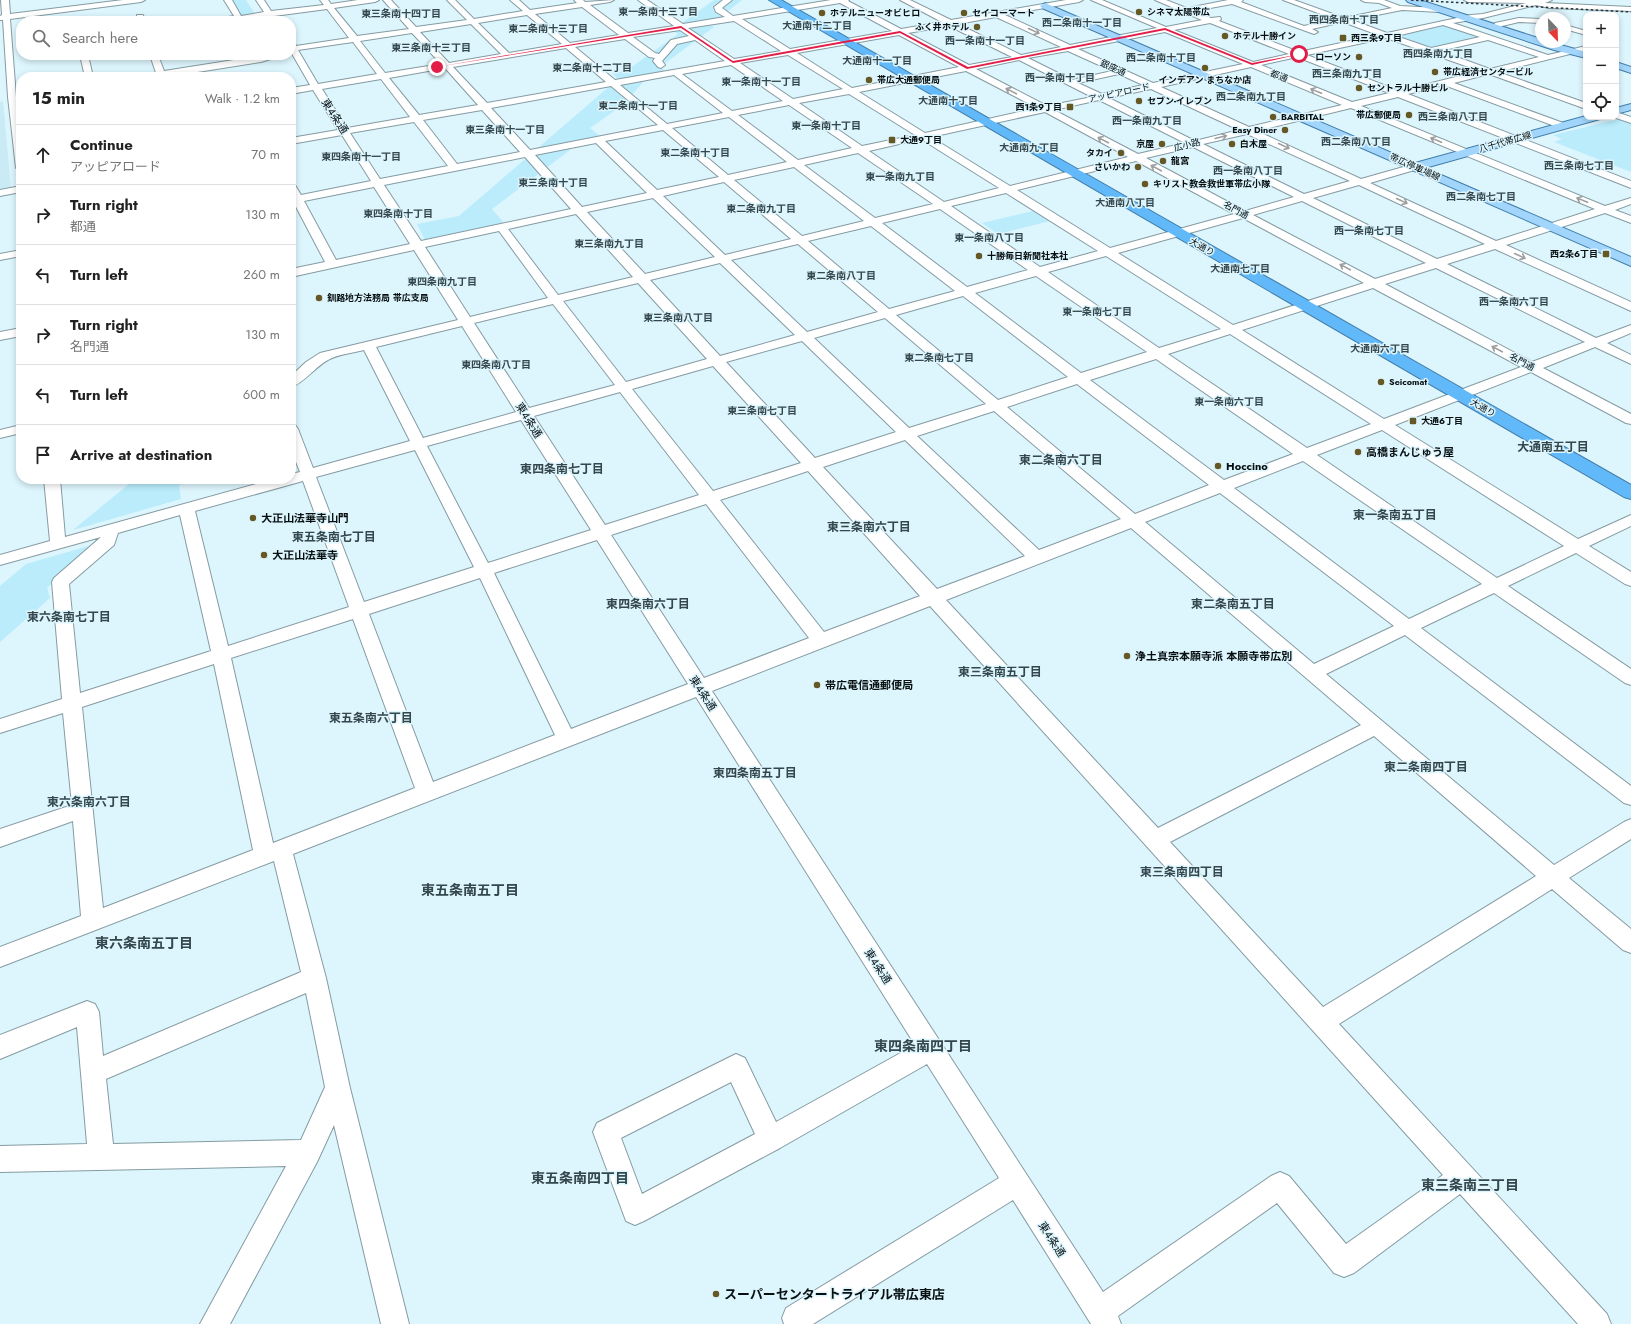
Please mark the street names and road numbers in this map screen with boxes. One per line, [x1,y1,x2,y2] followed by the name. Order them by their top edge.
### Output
[1098,56,1128,79] street label: 銀座通
[1268,66,1290,85] street label: 都通
[1087,80,1151,105] street label: アッピアロード
[318,95,352,137] street label: 東４条通
[1477,128,1534,155] street label: 八千代帯広線
[1172,135,1202,154] street label: 広小路
[1388,150,1443,184] street label: 帯広停車場線
[1221,197,1251,222] street label: 名門通
[1187,234,1217,259] street label: 大通り
[1507,349,1537,374] street label: 名門通
[1468,395,1498,420] street label: 大通り
[512,399,546,441] street label: 東４条通
[686,672,720,714] street label: 東４条通
[861,945,895,987] street label: 東４条通
[1035,1218,1069,1260] street label: 東４条通

